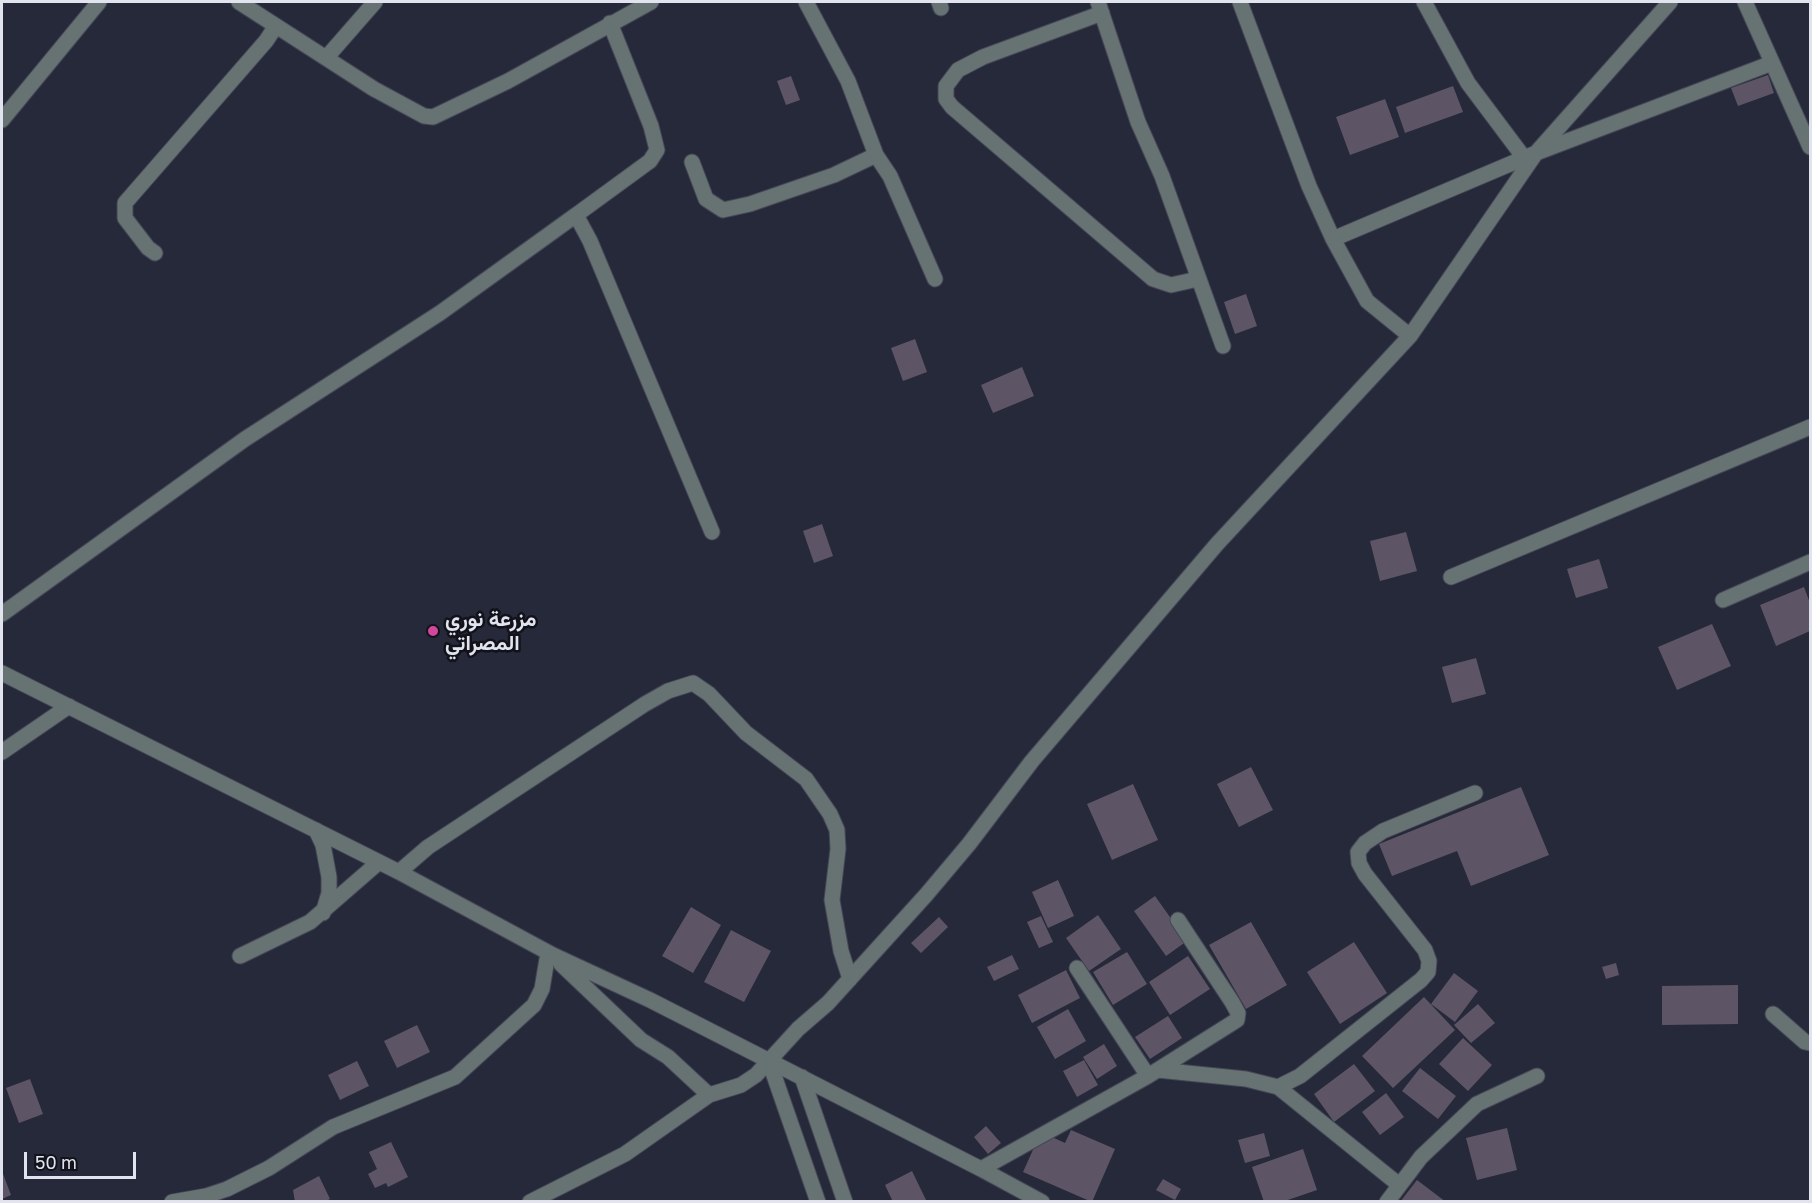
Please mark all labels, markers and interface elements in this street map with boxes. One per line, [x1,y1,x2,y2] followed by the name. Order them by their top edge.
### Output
[445,606,536,656] place label: مزرعة نوري المصراتي
[426,624,440,638] marker: مزرعة نوري المصراتي
[27,1140,140,1178] scale bar
[35,1151,77,1173] text: 50 m

